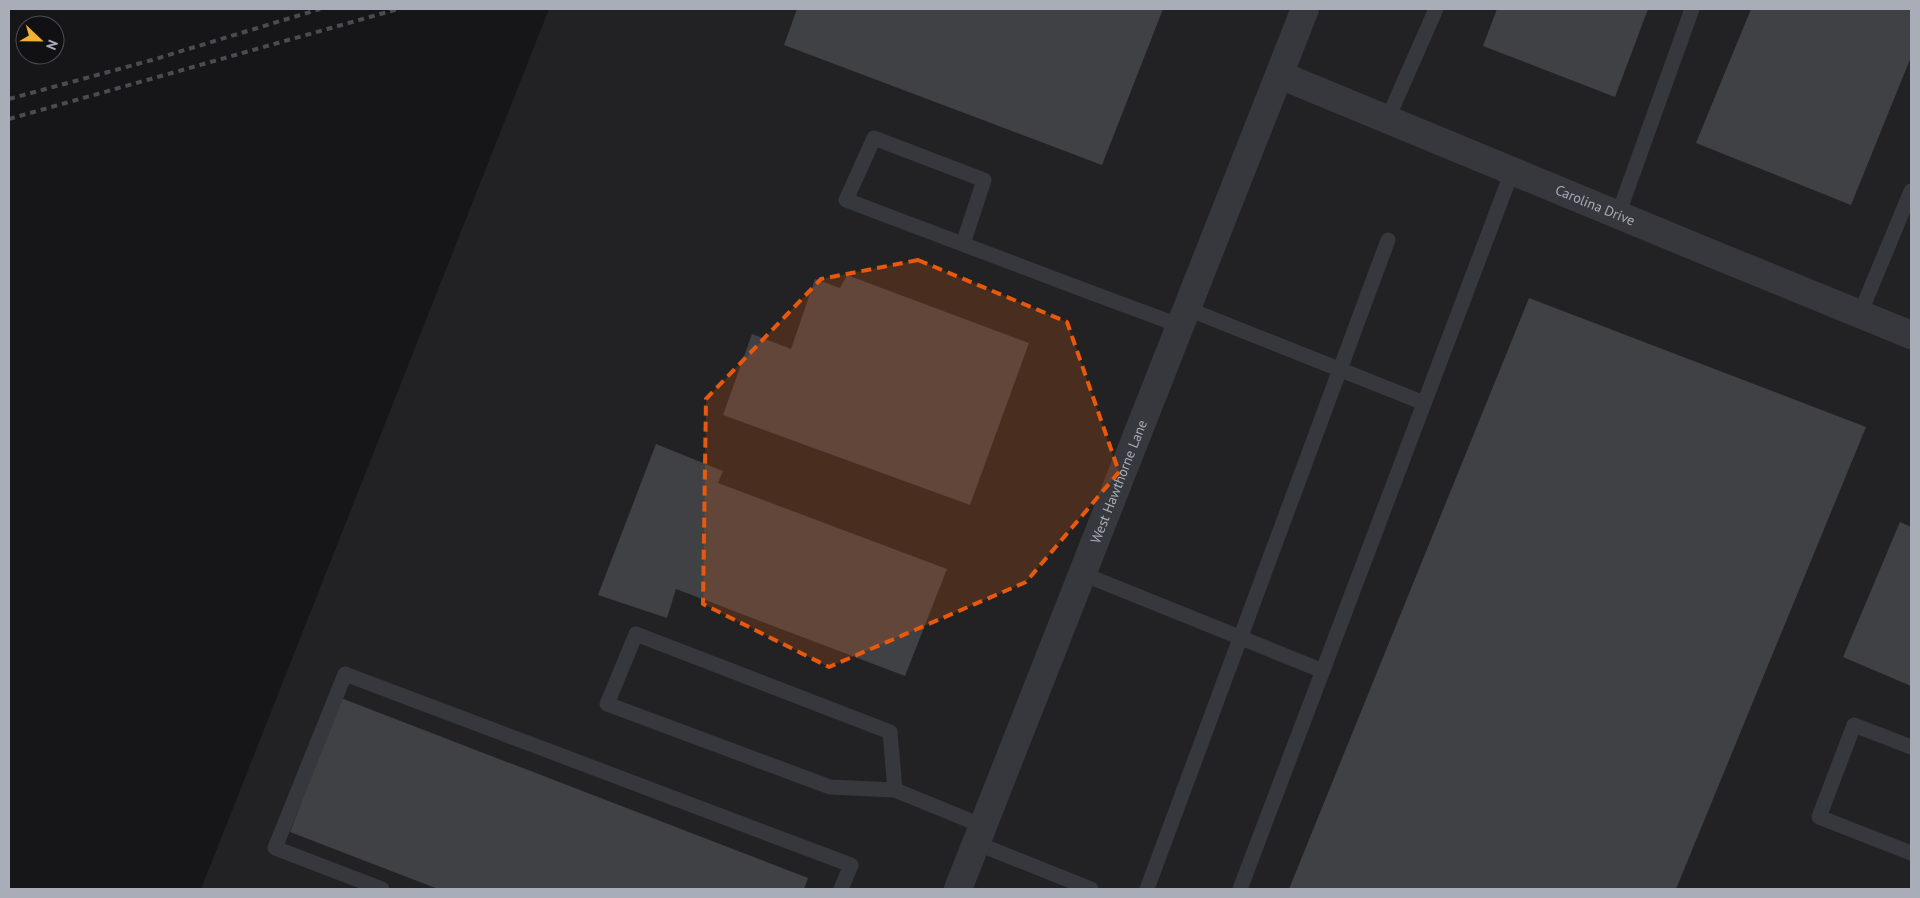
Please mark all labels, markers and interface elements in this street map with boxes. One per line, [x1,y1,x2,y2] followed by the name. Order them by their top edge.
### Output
[15,15,65,65] north arrow
[42,37,62,53] text: N
[1553,181,1638,230] street label: Carolina Drive
[1086,417,1151,546] street label: West Hawthorne Lane

